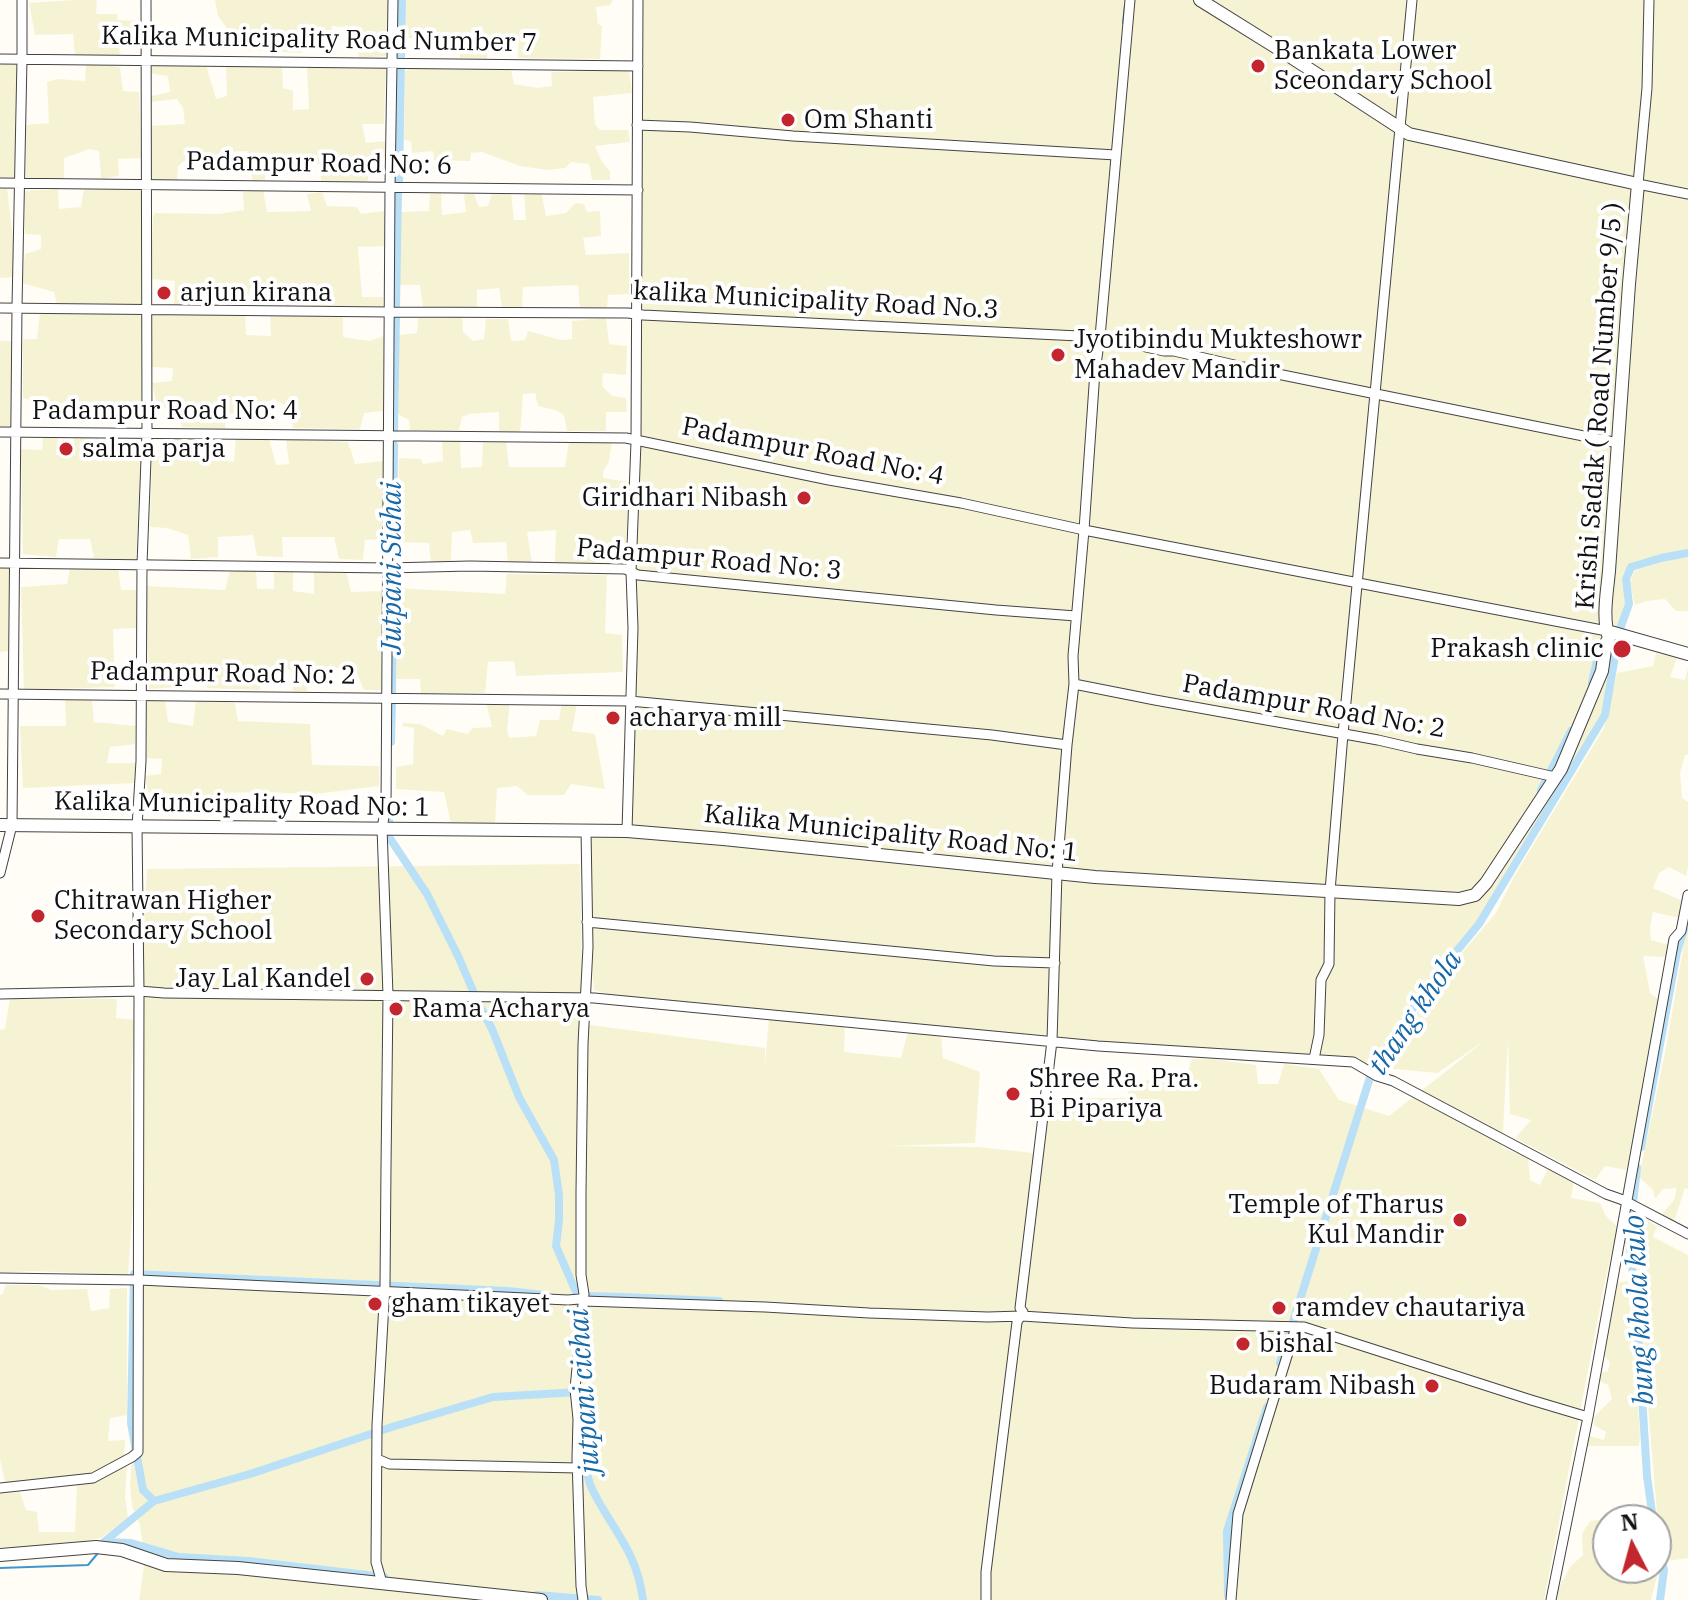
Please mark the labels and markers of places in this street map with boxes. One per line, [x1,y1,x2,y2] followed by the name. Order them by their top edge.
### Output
[1274,35,1492,96] place label: Bankata Lower Sceondary School
[1249,57,1267,75] marker: Bankata Lower Sceondary School
[804,104,933,136] place label: Om Shanti
[779,111,797,129] marker: Om Shanti
[180,277,332,309] place label: arjun kirana
[155,284,173,302] marker: arjun kirana
[1074,324,1362,386] place label: Jyotibindu Mukteshowr Mahadev Mandir
[1049,346,1067,364] marker: Jyotibindu Mukteshowr Mahadev Mandir
[82,433,226,465] place label: salma parja
[57,440,75,458] marker: salma parja
[582,482,788,514] place label: Giridhari Nibash
[795,489,813,507] marker: Giridhari Nibash
[1430,633,1604,665] place label: Prakash clinic
[1611,638,1633,660] marker: Prakash clinic
[629,702,782,734] place label: acharya mill
[604,709,622,727] marker: acharya mill
[54,885,272,946] place label: Chitrawan Higher Secondary School
[29,907,47,925] marker: Chitrawan Higher Secondary School
[176,963,351,995] place label: Jay Lal Kandel
[358,970,376,988] marker: Jay Lal Kandel
[412,993,590,1025] place label: Rama Acharya
[387,1000,405,1018] marker: Rama Acharya
[1029,1063,1199,1124] place label: Shree Ra. Pra. Bi Pipariya
[1004,1085,1022,1103] marker: Shree Ra. Pra. Bi Pipariya
[1228,1189,1444,1250] place label: Temple of Tharus Kul Mandir
[1451,1211,1469,1229] marker: Temple of Tharus Kul Mandir
[391,1288,550,1320] place label: gham tikayet
[1295,1292,1526,1324] place label: ramdev chautariya
[366,1295,384,1313] marker: gham tikayet
[1270,1299,1288,1317] marker: ramdev chautariya
[1259,1328,1334,1360] place label: bishal
[1234,1335,1252,1353] marker: bishal
[1209,1370,1416,1402] place label: Budaram Nibash
[1423,1377,1441,1395] marker: Budaram Nibash

